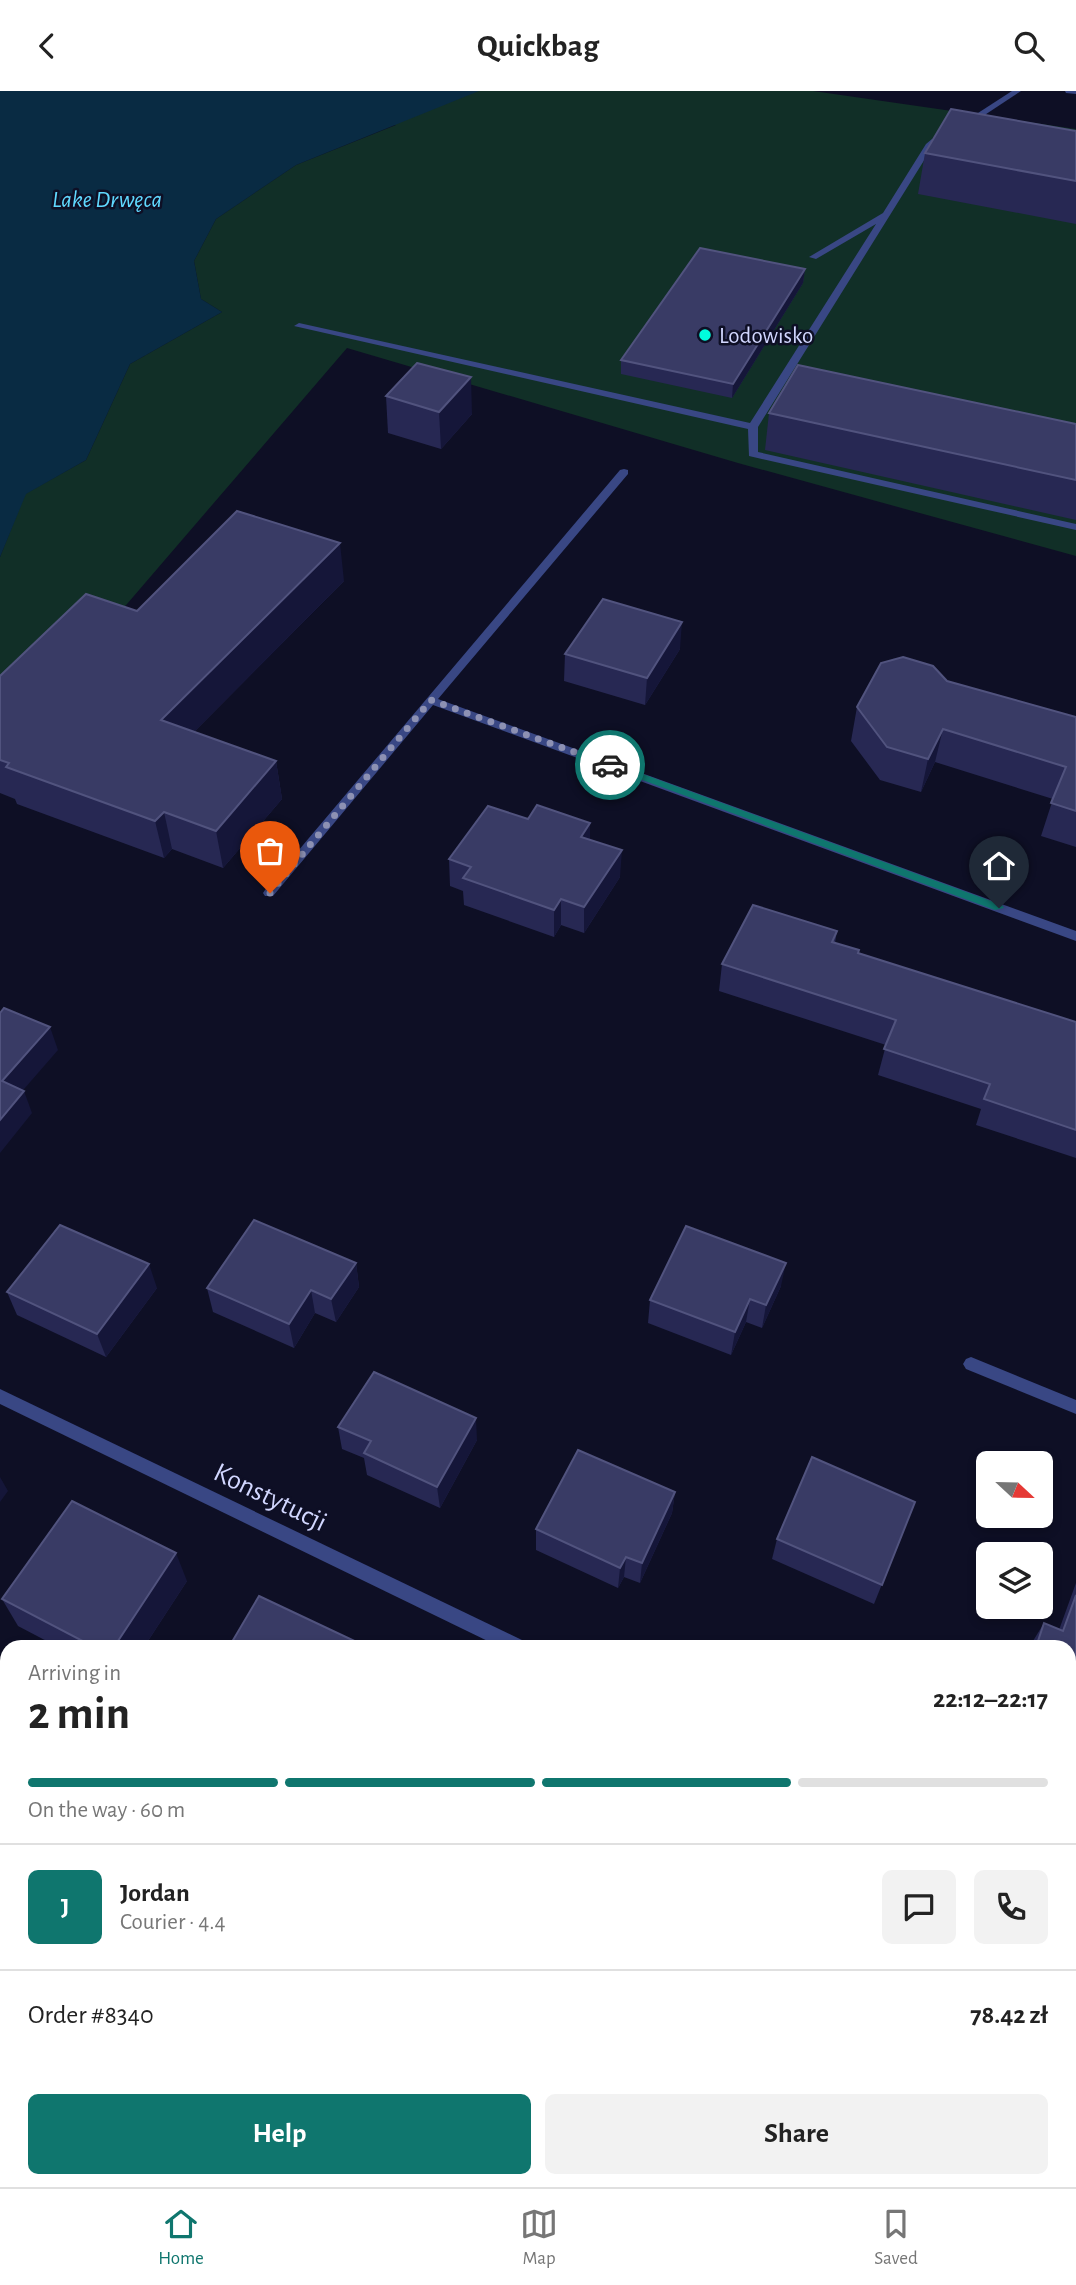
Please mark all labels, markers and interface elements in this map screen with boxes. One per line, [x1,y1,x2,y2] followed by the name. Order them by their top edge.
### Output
[28,27,66,65] icon: back
[1010,27,1048,65] icon: search
[477,30,599,62] text: Quickbag
[52,188,162,212] water label: Lake Drwęca
[719,325,813,348] place label: Lodowisko
[697,327,713,343] marker: Lodowisko
[575,730,645,800] courier
[591,746,629,784] icon: car
[240,821,300,893] pin
[251,832,289,870] icon: bag
[969,836,1029,908] pin
[980,847,1018,885] icon: home
[976,1451,1054,1528] north arrow
[976,1451,1053,1619] map controls
[209,1458,331,1537] street label: Konstytucji
[976,1542,1053,1619] button: layers
[28,1662,121,1685] text: Arriving in
[933,1686,1048,1712] text: 22:12–22:17
[28,1691,130,1737] text: 2 min
[28,1799,185,1822] text: On the way · 60 m
[882,1870,956,1944] button: chat
[974,1870,1048,1944] button: phone
[120,1880,190,1906] text: Jordan
[61,1894,69,1920] text: J
[120,1911,226,1934] text: Courier · 4.4
[28,2002,154,2028] text: Order #8340
[970,2002,1048,2028] text: 78.42 zł
[28,2094,531,2174] button: Help
[545,2094,1048,2174] button: Share
[158,2205,204,2270] tab: Home
[520,2205,558,2270] tab: Map
[874,2205,918,2270] tab: Saved

